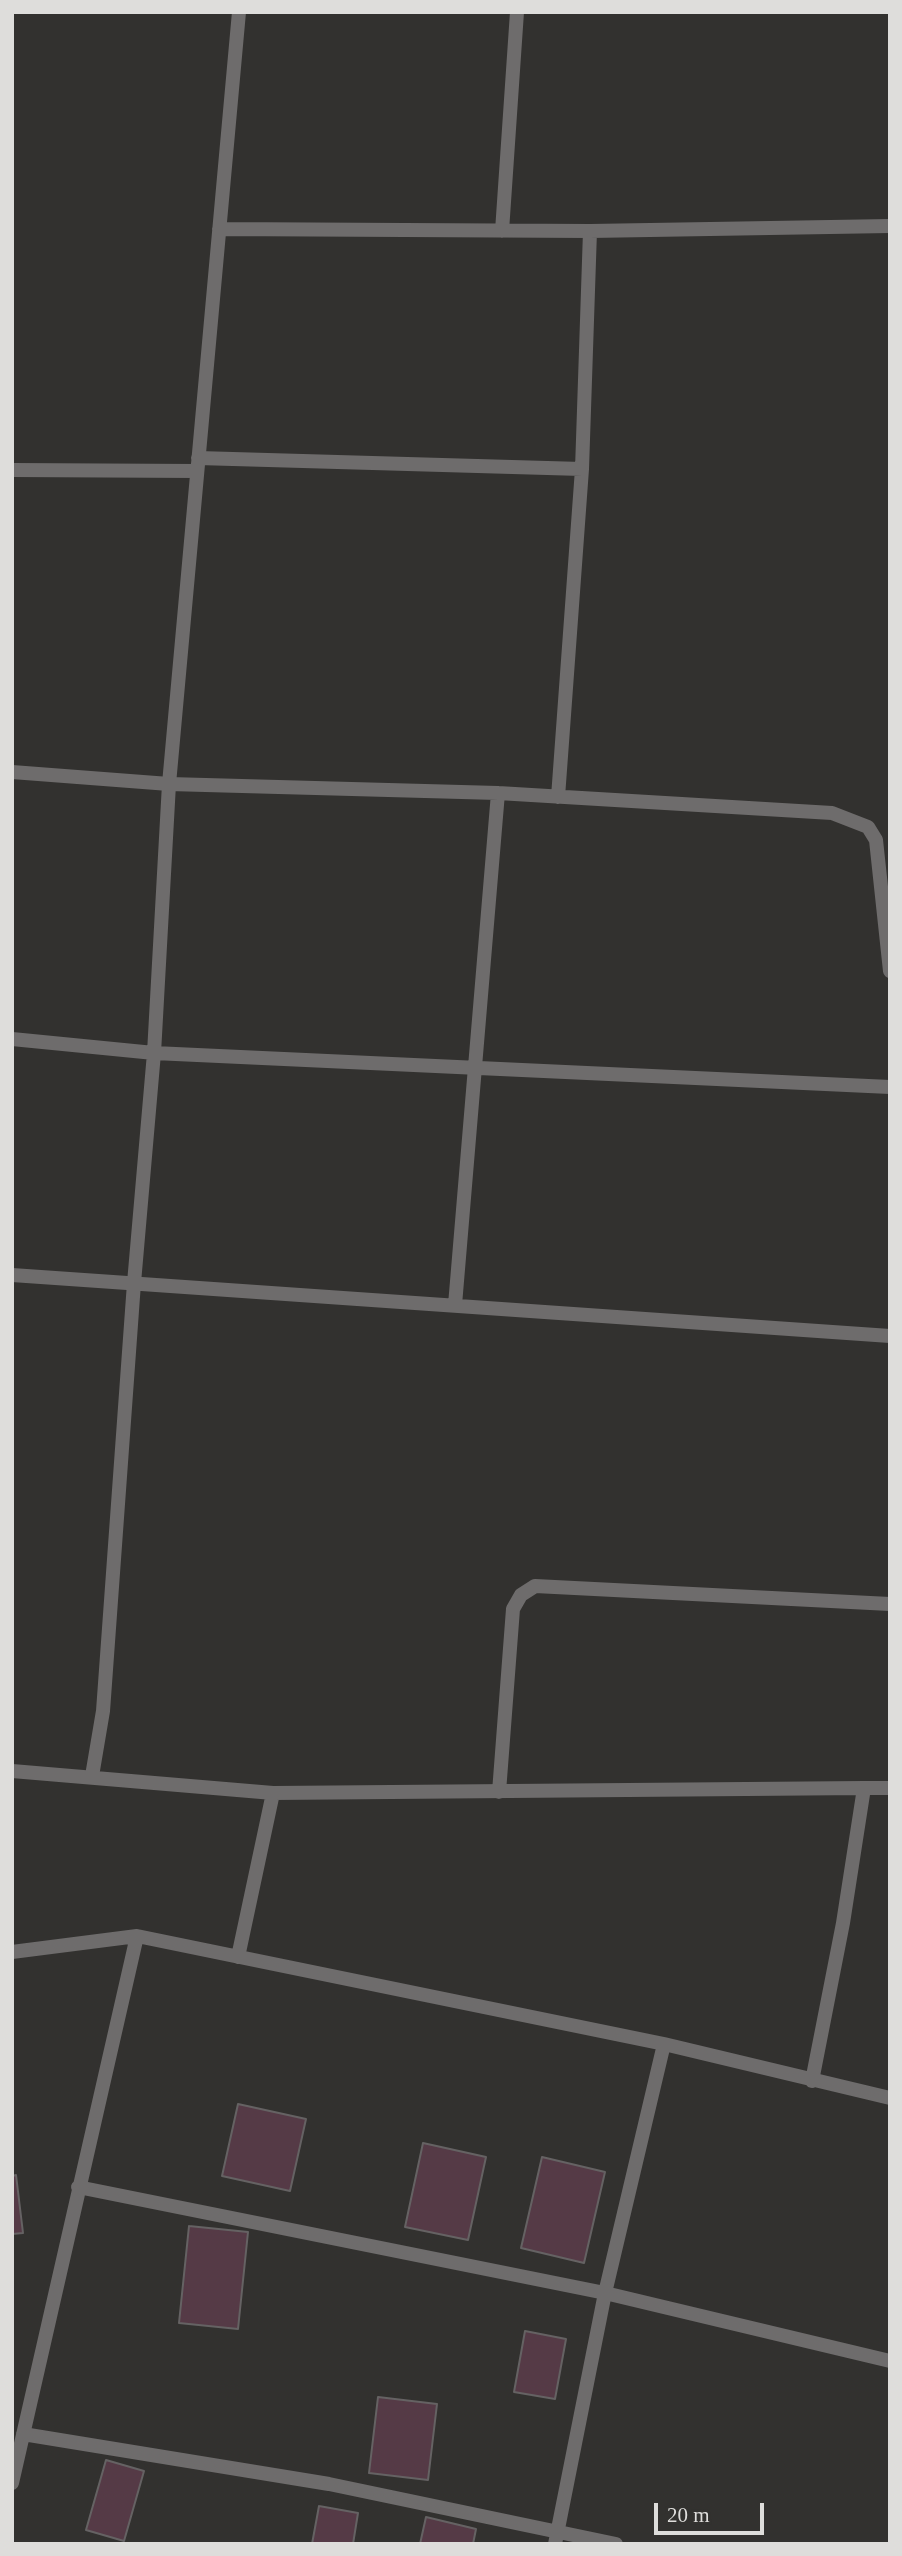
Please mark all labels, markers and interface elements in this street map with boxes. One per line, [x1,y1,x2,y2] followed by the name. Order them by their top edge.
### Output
[657,2490,767,2534] scale bar
[667,2503,710,2527] text: 20 m

